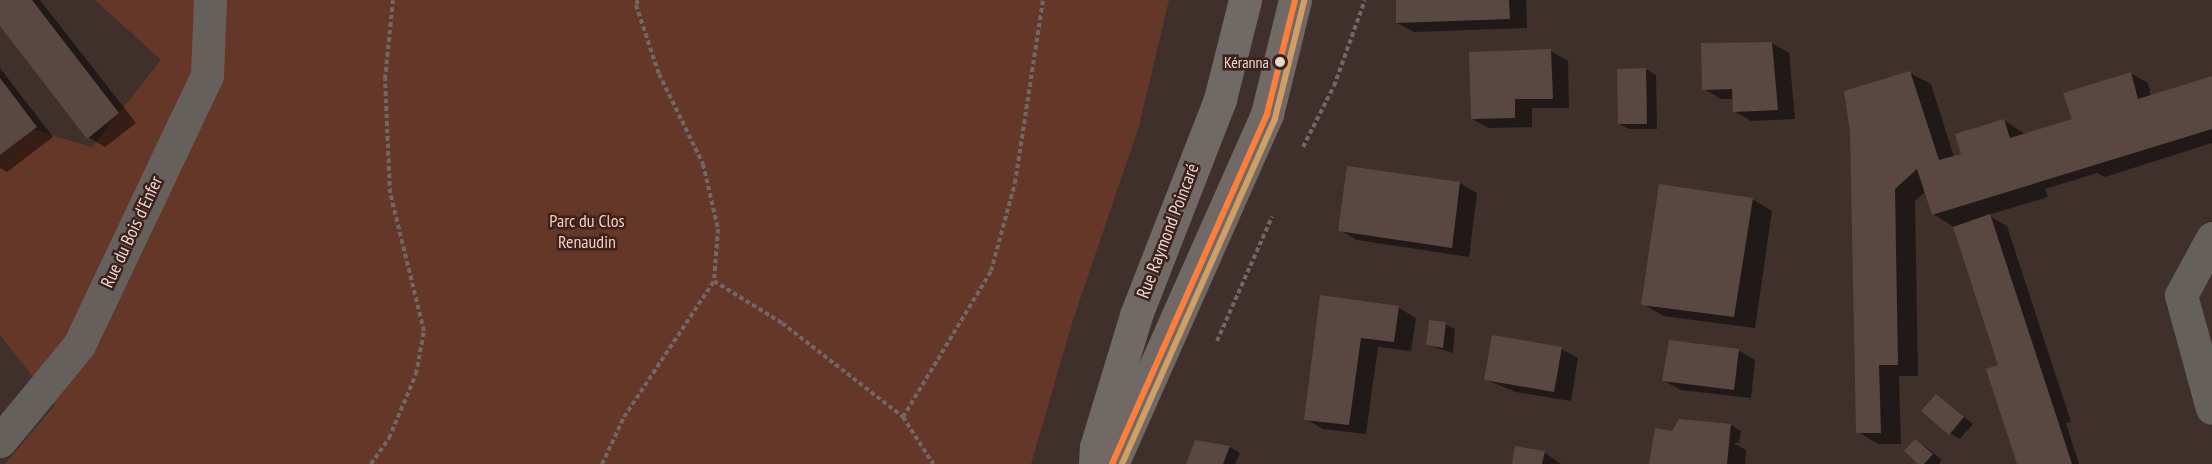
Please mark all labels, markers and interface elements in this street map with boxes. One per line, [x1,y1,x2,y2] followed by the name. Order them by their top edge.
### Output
[1224,52,1269,72] place label: Kéranna
[1274,56,1286,68] marker: Kéranna
[1132,161,1204,301] street label: Rue Raymond Poincaré
[97,173,167,291] street label: Rue du Bois d'Enfer
[549,211,625,254] park label: Parc du Clos Renaudin

